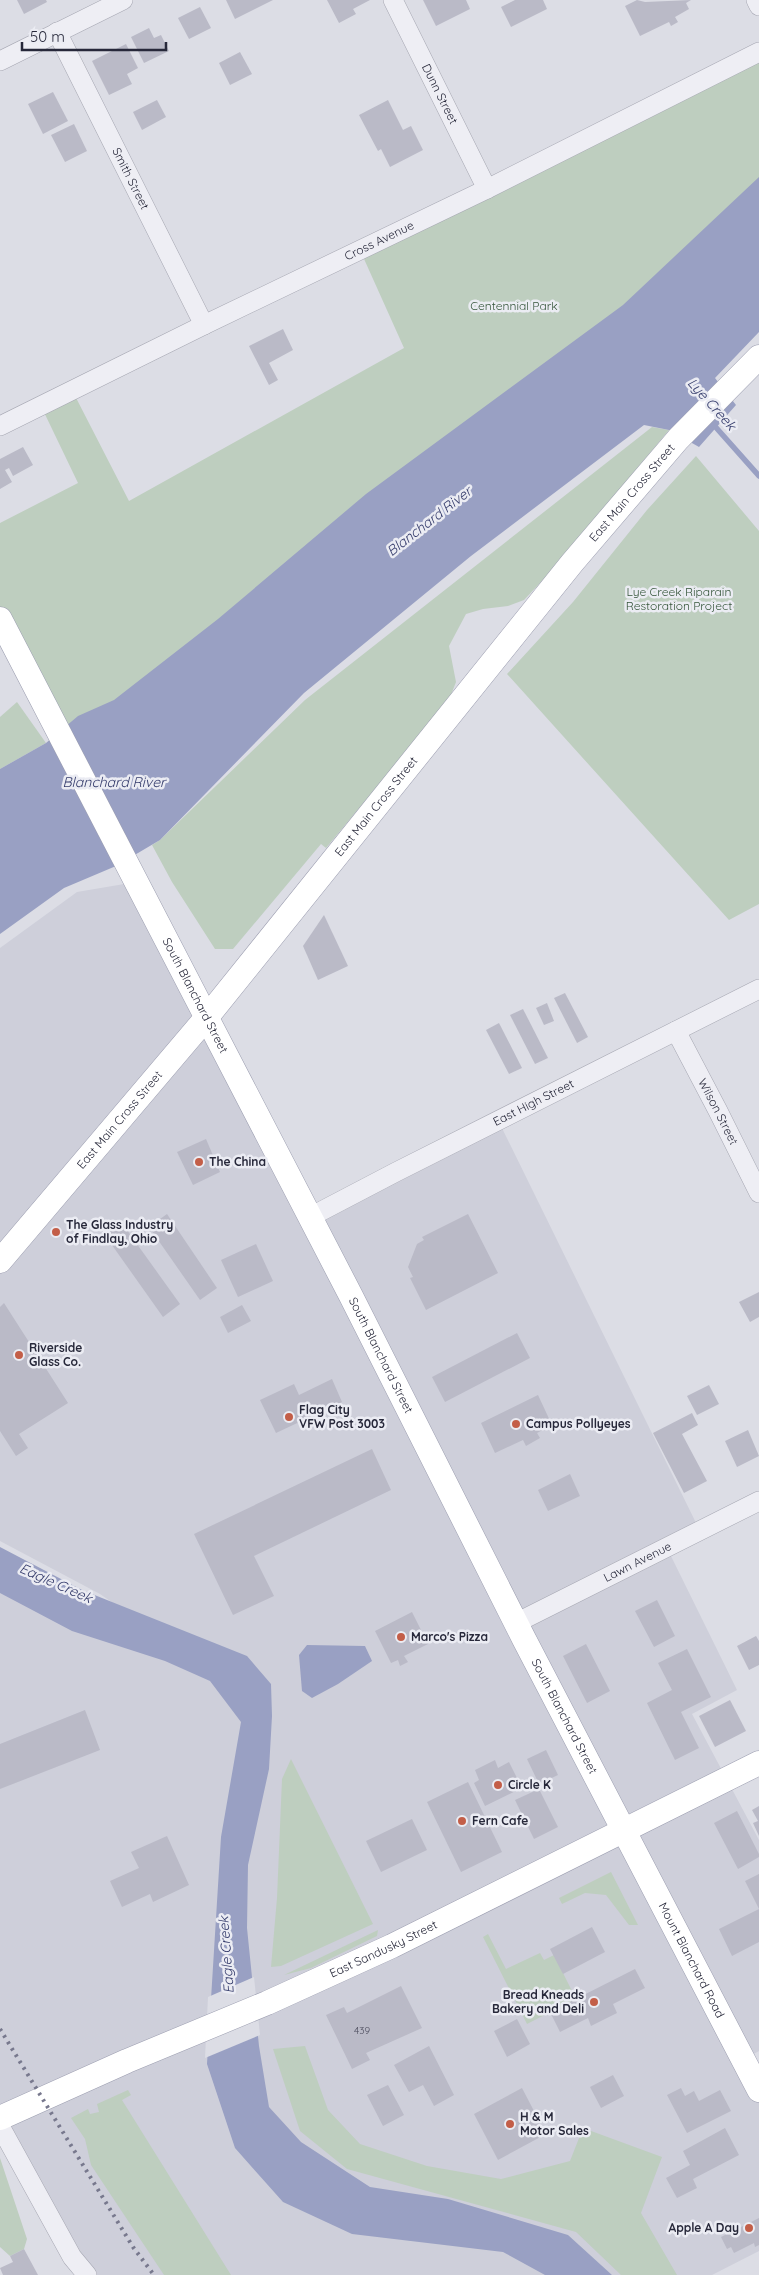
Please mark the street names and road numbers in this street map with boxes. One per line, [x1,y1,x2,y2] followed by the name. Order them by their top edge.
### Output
[419,61,461,126] street label: Dunn Street
[109,145,153,212] street label: Smith Street
[342,217,416,263] street label: Cross Avenue
[586,440,678,544] street label: East Main Cross Street
[331,753,420,859] street label: East Main Cross Street
[160,935,232,1055] street label: South Blanchard Street
[73,1067,165,1172] street label: East Main Cross Street
[490,1076,576,1129] street label: East High Street
[695,1076,742,1147] street label: Wilson Street
[346,1295,417,1416] street label: South Blanchard Street
[601,1538,674,1585] street label: Lawn Avenue
[529,1656,601,1776] street label: South Blanchard Street
[656,1900,728,2020] street label: Mount Blanchard Road
[327,1917,439,1981] street label: East Sandusky Street

